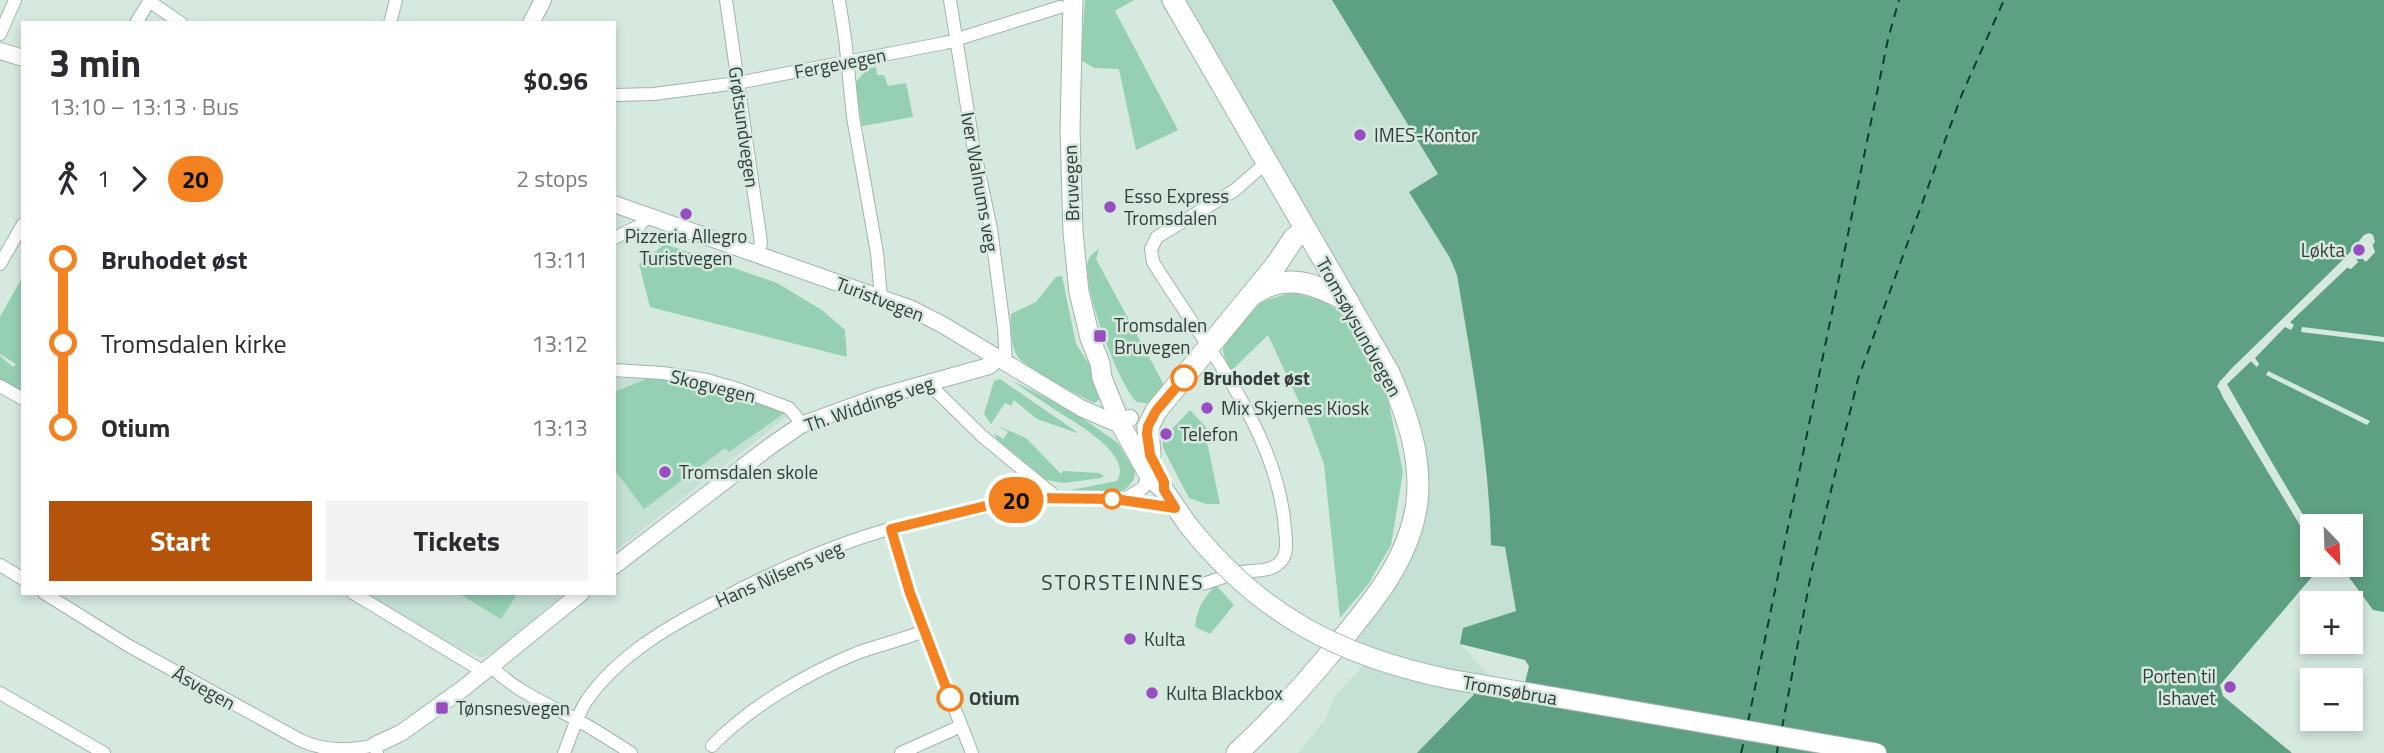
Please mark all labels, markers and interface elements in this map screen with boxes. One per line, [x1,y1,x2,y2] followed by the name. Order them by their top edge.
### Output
[49,34,141,92] text: 3 min
[791,39,888,86] street label: Fergevegen
[523,61,588,100] text: $0.96
[722,64,767,189] street label: Grøtsundvegen
[49,89,239,124] text: 13:10 – 13:13 · Bus
[954,109,1007,255] street label: Iver Walnums veg
[1374,120,1478,149] place label: IMES-Kontor
[1352,127,1368,143] marker: IMES-Kontor
[1055,144,1086,222] street label: Bruvegen
[49,160,87,198] icon: walk
[120,160,158,198] icon: forward
[97,161,110,196] text: 1
[182,161,209,197] text: 20
[516,161,588,196] text: 2 stops
[1124,181,1229,232] place label: Esso Express Tromsdalen
[1102,199,1118,215] marker: Esso Express Tromsdalen
[678,206,694,222] marker: Pizzeria Allegro Turistvegen
[625,221,747,272] place label: Pizzeria Allegro Turistvegen
[2301,235,2345,264] place label: Løkta
[101,240,247,279] text: Bruhodet øst
[531,242,588,277] text: 13:11
[2351,242,2367,258] marker: Løkta
[1309,252,1410,402] street label: Tromsøysundvegen
[832,268,929,329] street label: Turistvegen
[1114,310,1207,361] place label: Tromsdalen Bruvegen
[101,324,287,363] text: Tromsdalen kirke
[531,326,588,361] text: 13:12
[1092,328,1108,344] marker: Tromsdalen Bruvegen
[667,361,759,410] street label: Skogvegen
[1203,363,1310,392] place label: Bruhodet øst
[1171,365,1197,391] marker: Bruhodet øst
[800,368,938,439] street label: Th. Widdings veg
[1221,393,1369,422] place label: Mix Skjernes Kiosk
[1199,400,1215,416] marker: Mix Skjernes Kiosk
[101,408,170,447] text: Otium
[531,410,588,445] text: 13:13
[1180,419,1238,448] place label: Telefon
[1158,426,1174,442] marker: Telefon
[679,457,818,486] place label: Tromsdalen skole
[657,464,673,480] marker: Tromsdalen skole
[984,477,1048,523] line badge: 20
[1003,482,1029,518] text: 20
[1102,489,1122,509] unlabelled marker
[49,501,312,581] button: Start
[326,501,588,581] button: Tickets
[2300,514,2362,578] north arrow
[2300,514,2363,731] map controls
[710,532,847,615] street label: Hans Nilsens veg
[1041,566,1205,598] district label: STORSTEINNES
[2300,591,2363,654] button: +
[1144,624,1186,653] place label: Kulta
[1122,631,1138,647] marker: Kulta
[167,658,241,717] street label: Åsvegen
[2142,661,2216,712] place label: Porten til Ishavet
[1460,667,1560,712] street label: Tromsøbrua
[2300,668,2363,731] button: −
[1166,678,1283,707] place label: Kulta Blackbox
[2222,679,2238,695] marker: Porten til Ishavet
[969,683,1020,712] place label: Otium
[937,685,963,711] marker: Otium
[1144,685,1160,701] marker: Kulta Blackbox
[456,693,570,722] place label: Tønsnesvegen
[434,700,450,716] marker: Tønsnesvegen

